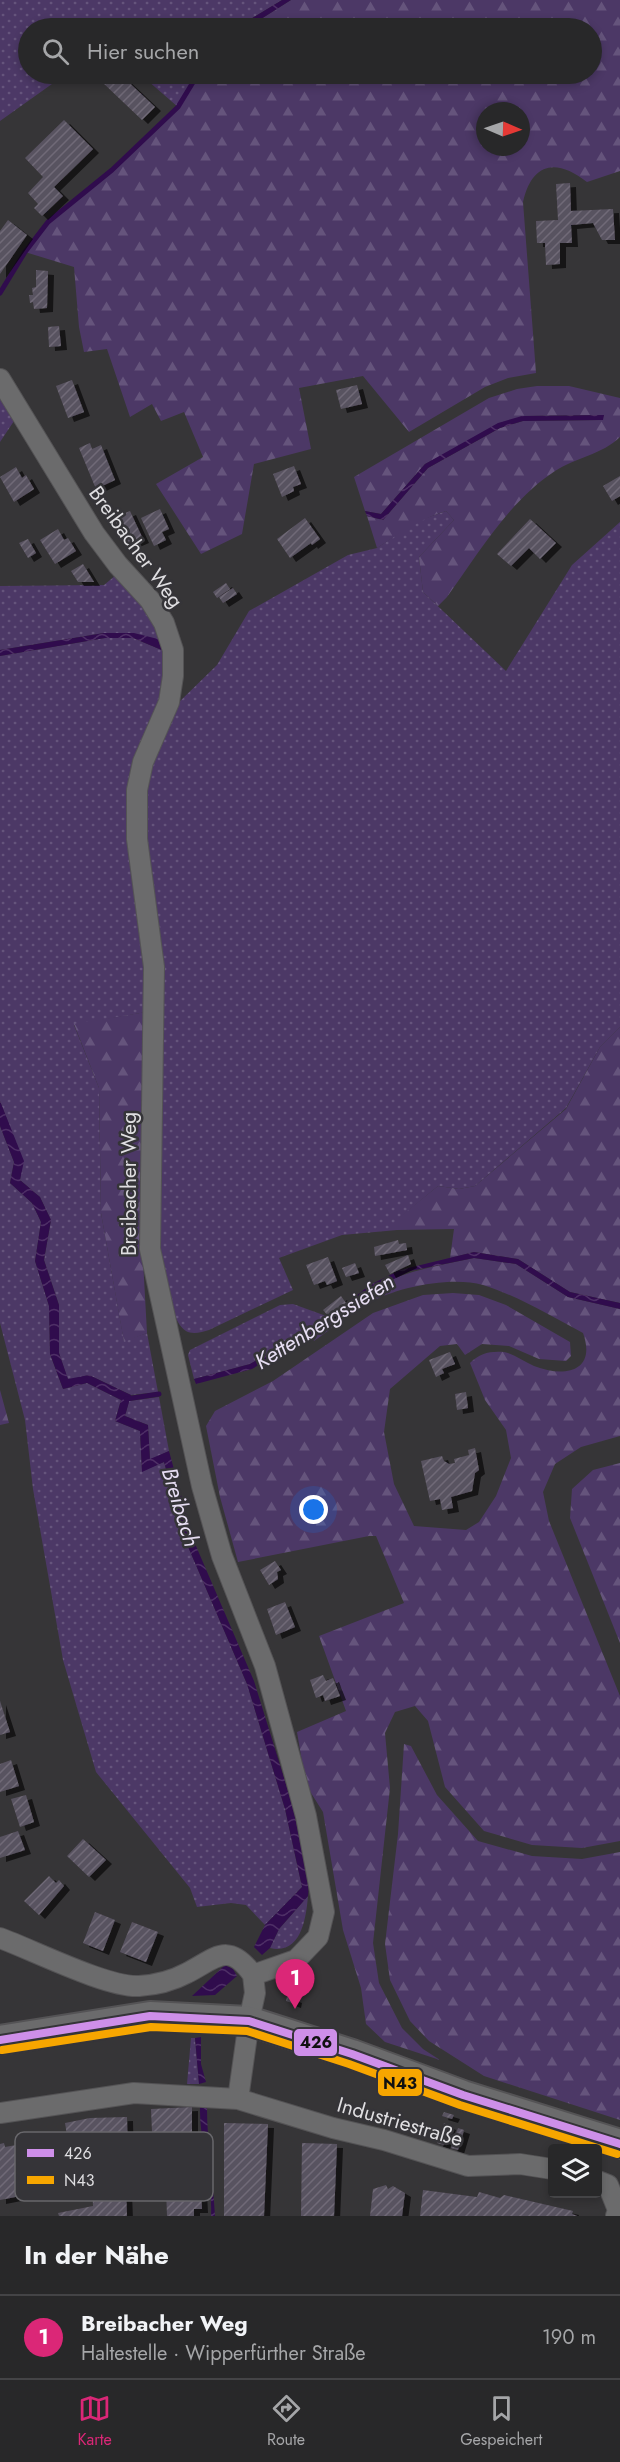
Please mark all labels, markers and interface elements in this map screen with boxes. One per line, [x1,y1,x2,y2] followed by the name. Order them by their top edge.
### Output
[18,18,602,84] search box
[39,35,72,68] icon: search
[87,35,199,67] text: Hier suchen
[476,102,530,156] north arrow
[81,480,191,614] street label: Breibacher Weg
[114,1112,144,1256] street label: Breibacher Weg
[248,1265,400,1377] water label: Kettenbergssiefen
[154,1463,208,1551] water label: Breibach
[299,1495,328,1524] your location
[276,1960,314,2009] pin: 1
[293,2028,338,2057] line badge: 426
[300,2031,332,2054] text: 426
[377,2068,423,2097] line badge: N43
[383,2072,417,2095] text: N43
[334,2090,467,2154] street label: Industriestraße
[15,2132,213,2201] legend
[64,2142,92,2165] text: 426
[548,2144,602,2198] map controls
[548,2144,602,2198] button: layers
[64,2169,95,2192] text: N43
[24,2236,169,2274] text: In der Nähe
[81,2307,248,2339] text: Breibacher Weg
[38,2323,49,2352] text: 1
[542,2323,596,2352] text: 190 m
[81,2339,366,2368] text: Haltestelle · Wipperfürther Straße
[78,2392,112,2451] tab: Karte
[267,2392,305,2451] tab: Route
[460,2392,542,2451] tab: Gespeichert

